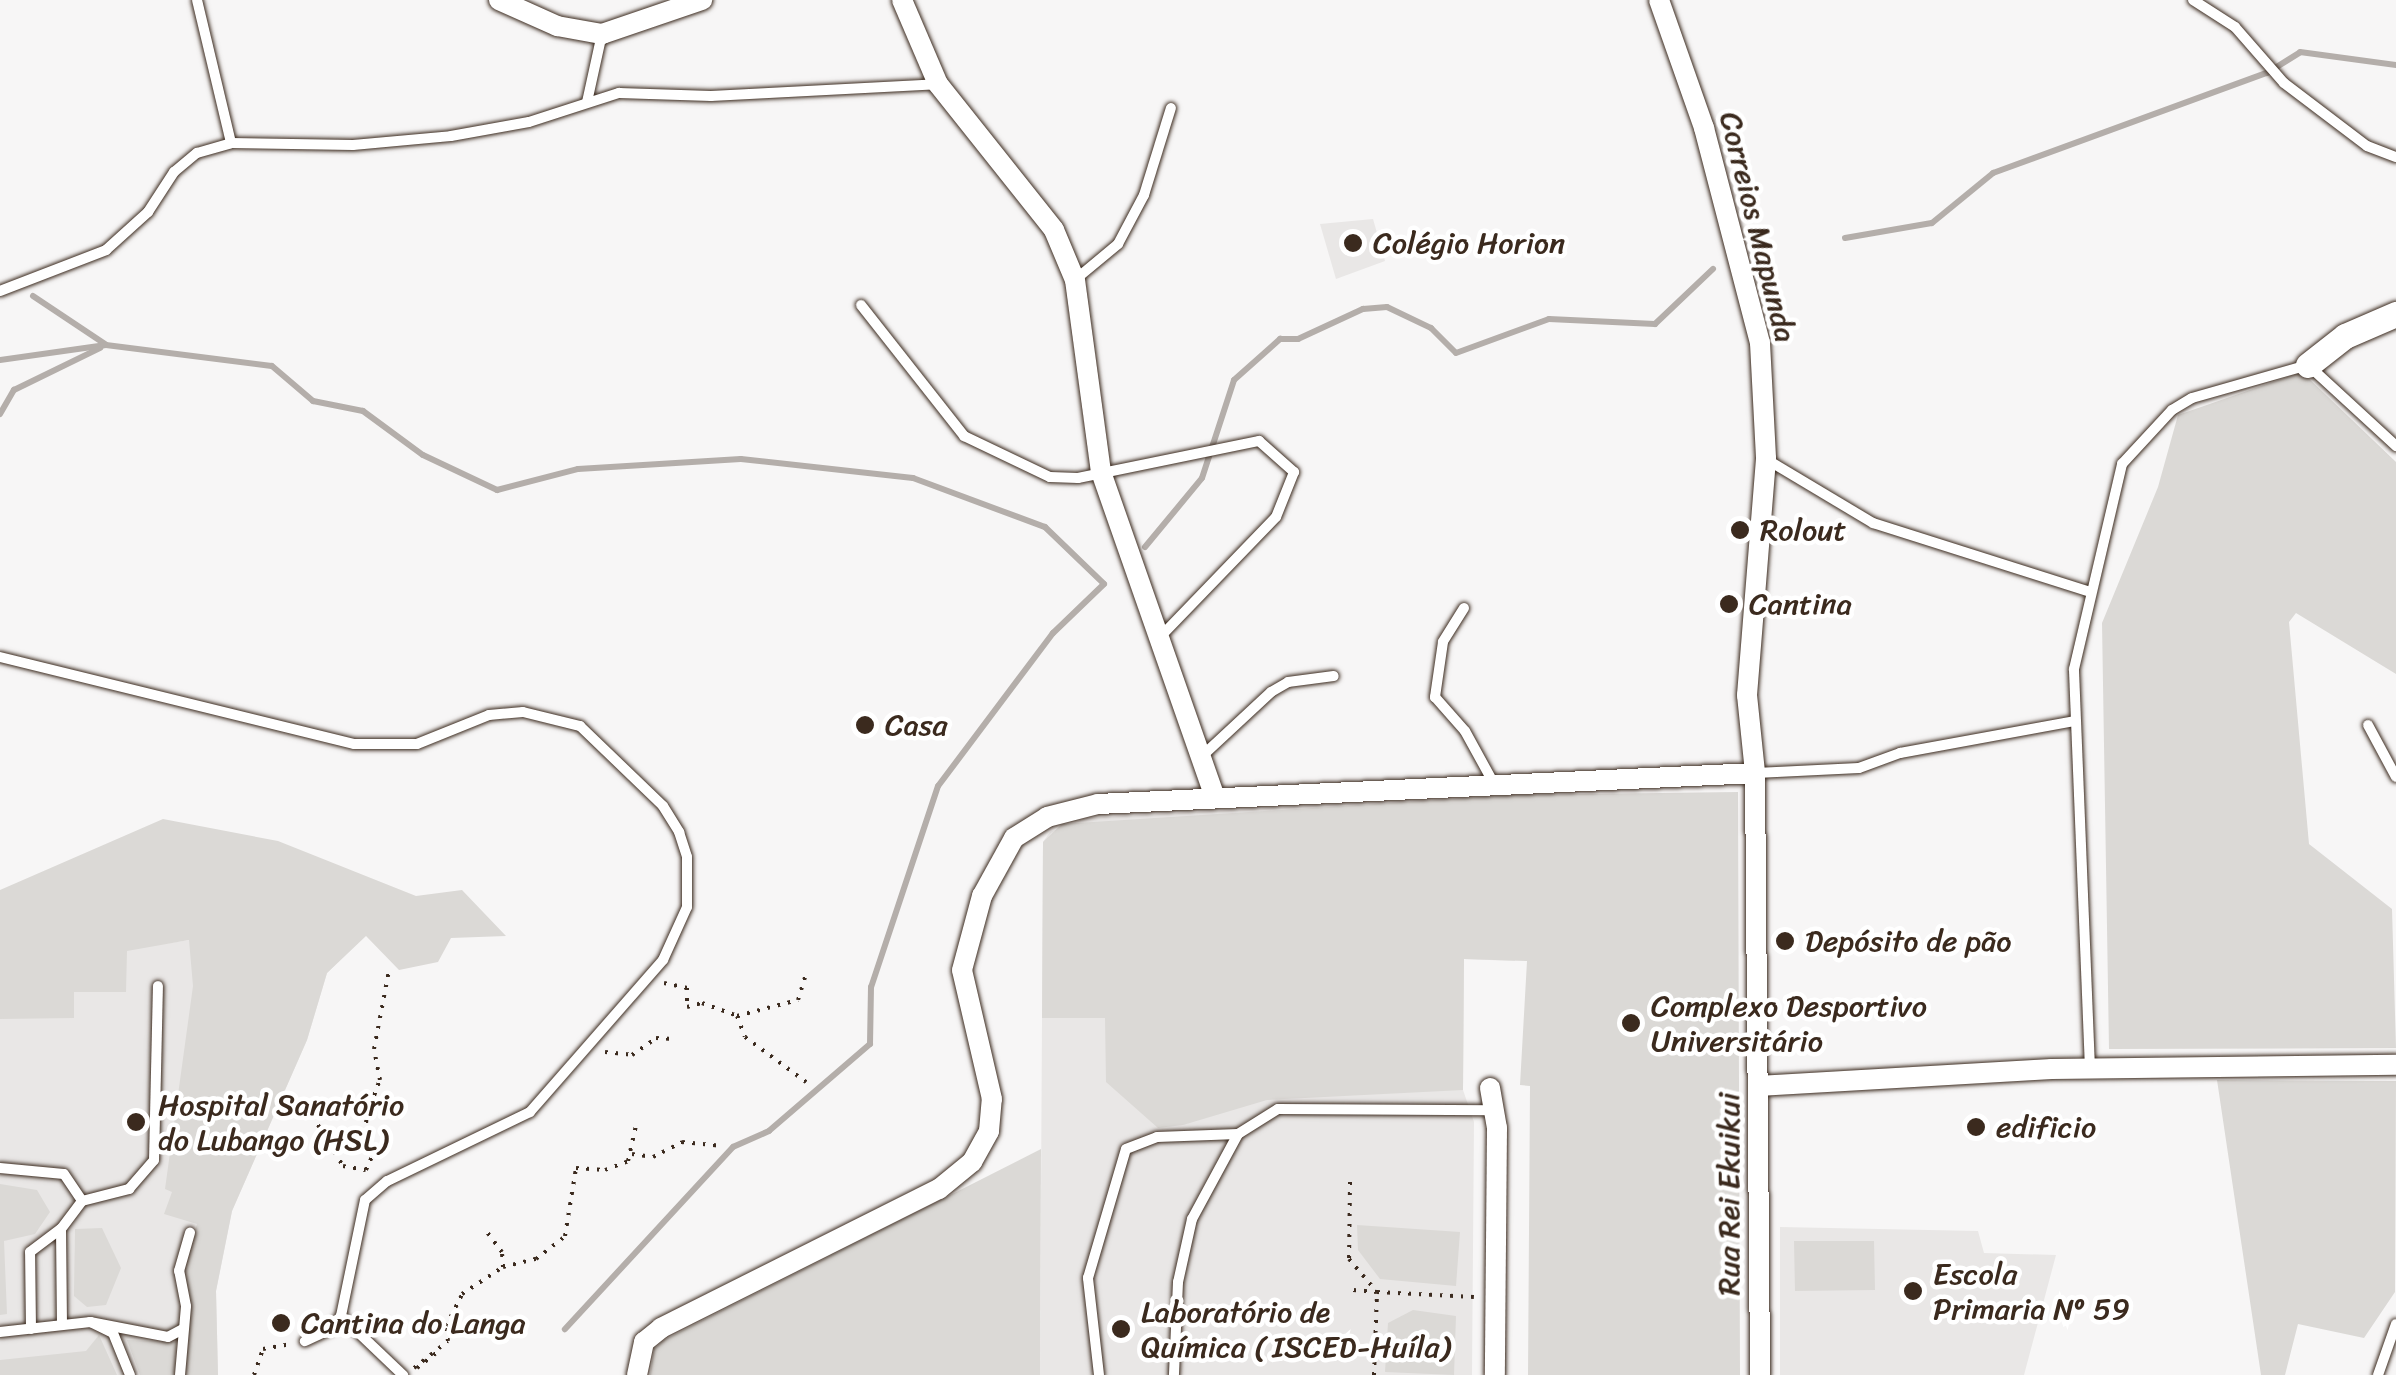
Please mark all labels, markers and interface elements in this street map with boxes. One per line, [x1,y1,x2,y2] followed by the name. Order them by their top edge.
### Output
[1712,108,1804,346] street label: Correios Mapunda
[1373,225,1565,261] place label: Colégio Horion
[1342,232,1364,254] marker: Colégio Horion
[1760,512,1846,548] place label: Rolout
[1729,519,1751,541] marker: Rolout
[1749,586,1852,622] place label: Cantina
[1718,593,1740,615] marker: Cantina
[885,707,948,743] place label: Casa
[854,714,876,736] marker: Casa
[1805,923,2011,959] place label: Depósito de pão
[1774,930,1796,952] marker: Depósito de pão
[1651,988,1927,1058] place label: Complexo Desportivo Universitário
[1620,1012,1642,1034] marker: Complexo Desportivo Universitário
[158,1087,405,1158] place label: Hospital Sanatório do Lubango (HSL)
[1711,1092,1747,1296] street label: Rua Rei Ekuikui
[123,1109,149,1135] marker: Hospital Sanatório do Lubango (HSL)
[1996,1109,2096,1145] place label: edificio
[1965,1116,1987,1138] marker: edificio
[1933,1256,2130,1326] place label: Escola Primaria Nº 59
[1902,1280,1924,1302] marker: Escola Primaria Nº 59
[1141,1294,1450,1364] place label: Laboratório de Química ( ISCED-Huíla)
[301,1305,526,1341] place label: Cantina do Langa
[270,1312,292,1334] marker: Cantina do Langa
[1110,1318,1132,1340] marker: Laboratório de Química ( ISCED-Huíla)

